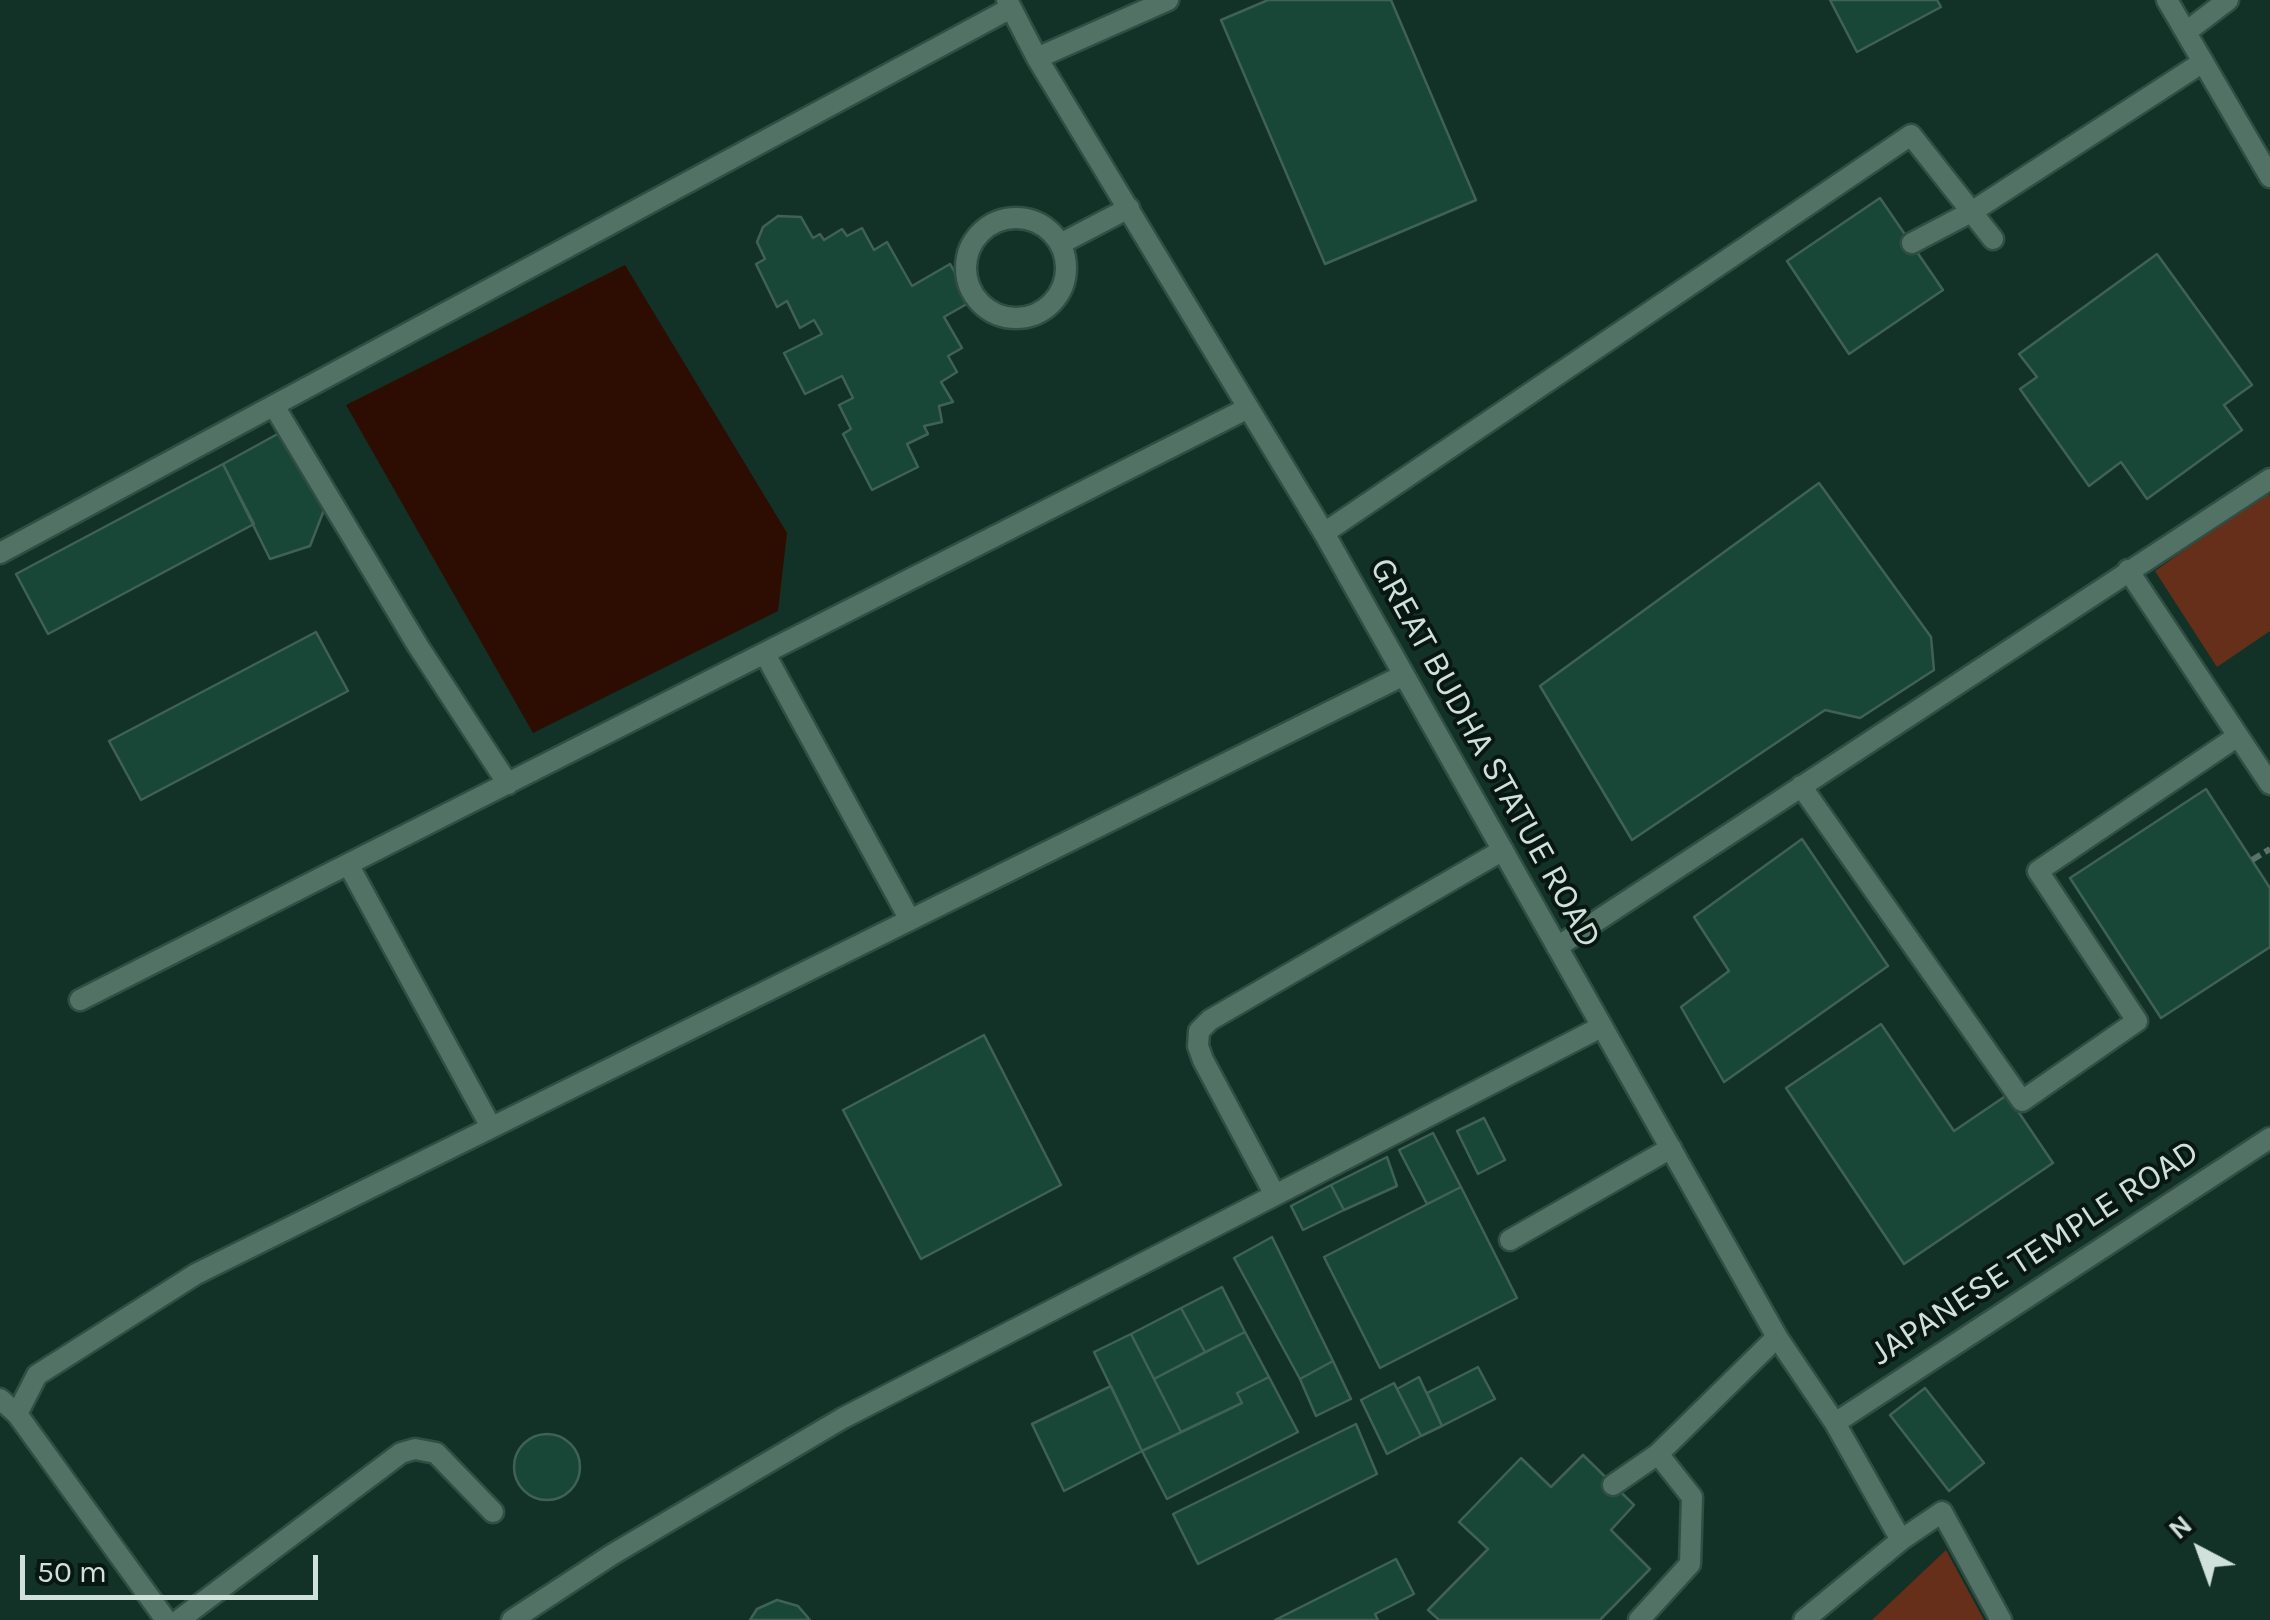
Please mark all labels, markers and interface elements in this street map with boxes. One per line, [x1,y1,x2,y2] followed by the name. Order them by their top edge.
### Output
[1360,551,1610,955] street label: GREAT BUDHA STATUE ROAD
[1863,1131,2207,1375] street label: JAPANESE TEMPLE ROAD
[2150,1500,2250,1600] north arrow
[2162,1508,2198,1546] text: N
[25,1535,322,1597] scale bar
[37,1554,107,1590] text: 50 m

